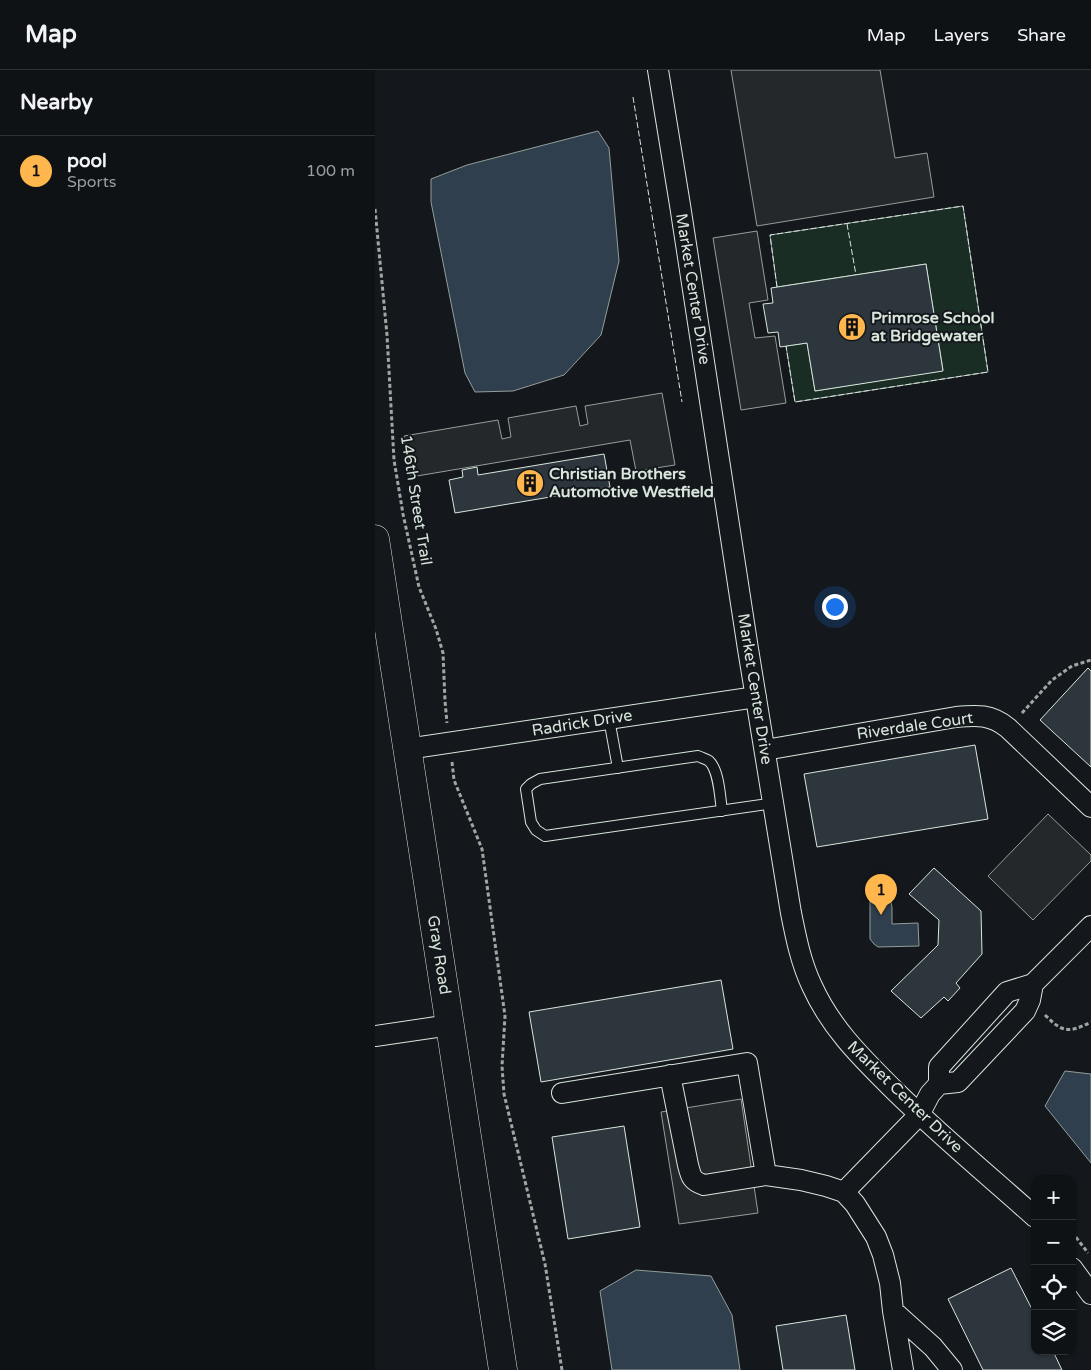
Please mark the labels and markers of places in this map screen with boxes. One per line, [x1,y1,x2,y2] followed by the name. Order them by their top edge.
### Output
[871,308,995,346] place label: Primrose School at Bridgewater
[837,312,867,342] building icon: Primrose School at Bridgewater
[549,464,714,502] place label: Christian Brothers Automotive Westfield
[515,468,545,498] building icon: Christian Brothers Automotive Westfield
[865,874,897,915] pin: 1

